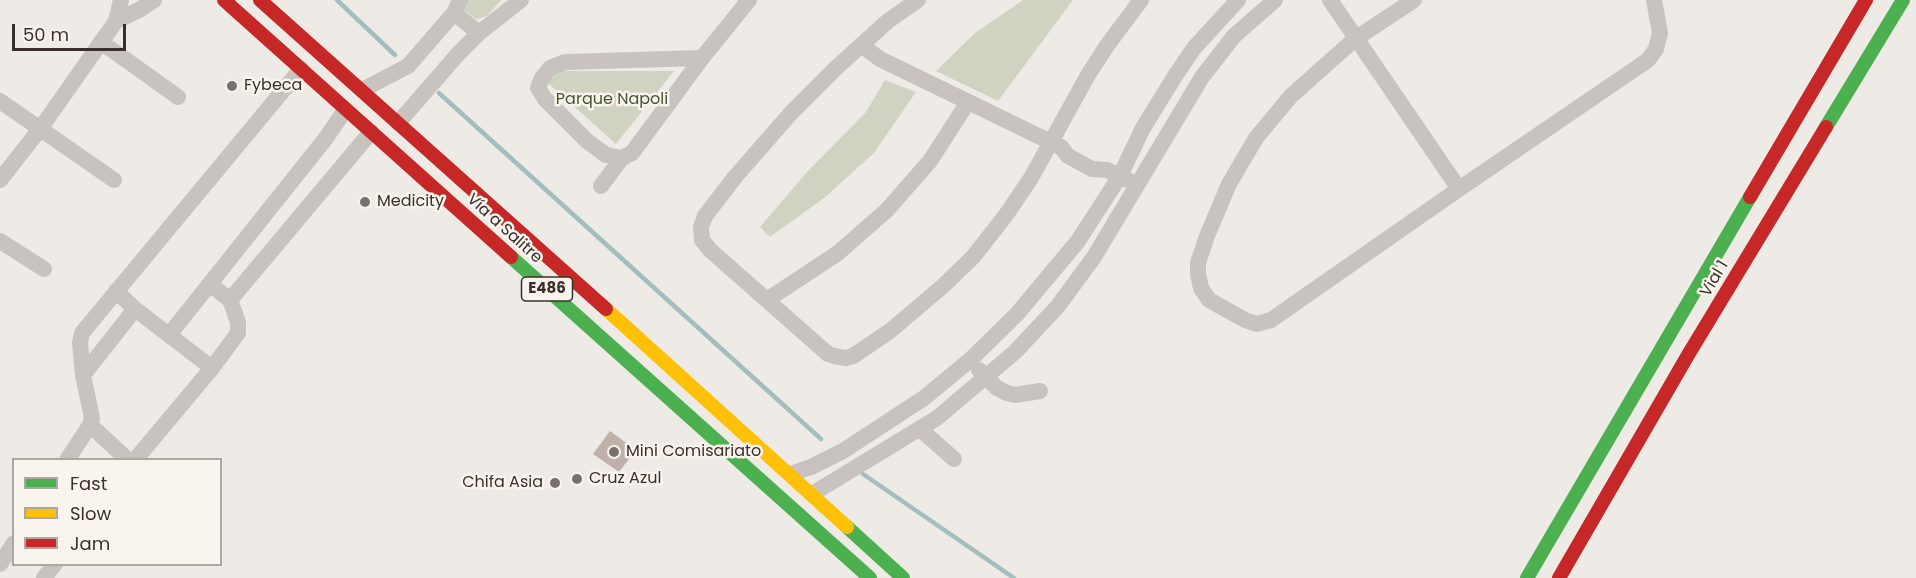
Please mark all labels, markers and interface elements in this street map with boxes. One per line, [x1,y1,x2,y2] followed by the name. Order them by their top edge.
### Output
[15,12,129,50] scale bar
[23,22,69,47] text: 50 m
[244,76,302,96] place label: Fybeca
[225,79,239,93] marker: Fybeca
[556,90,668,110] park label: Parque Napoli
[462,190,546,268] street label: Vía a Salitre
[377,192,444,212] place label: Medicity
[358,195,372,209] marker: Medicity
[1697,257,1733,301] street label: Vial 1
[522,277,572,301] road number: E486
[626,442,761,462] place label: Mini Comisariato
[607,445,621,459] marker: Mini Comisariato
[12,458,222,566] legend
[589,469,661,489] place label: Cruz Azul
[70,471,107,496] text: Fast
[570,472,584,486] marker: Cruz Azul
[462,473,543,493] place label: Chifa Asia
[548,476,562,490] marker: Chifa Asia
[70,501,111,526] text: Slow
[70,531,110,556] text: Jam

